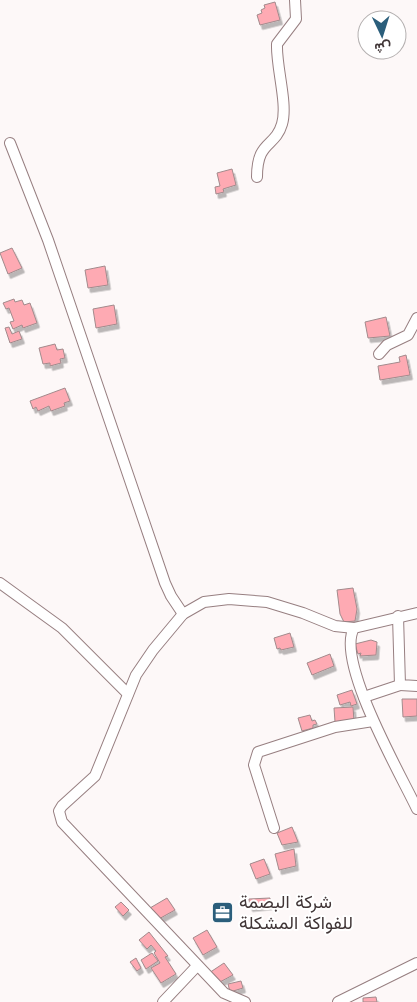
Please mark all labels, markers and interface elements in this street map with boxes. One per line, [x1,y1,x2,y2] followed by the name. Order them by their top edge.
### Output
[357,10,407,60] north arrow
[374,37,392,59] text: ش
[239,889,353,936] place label: شركة البصمة للفواكة المشكلة
[211,900,235,924] office icon: شركة البصمة للفواكة المشكلة

